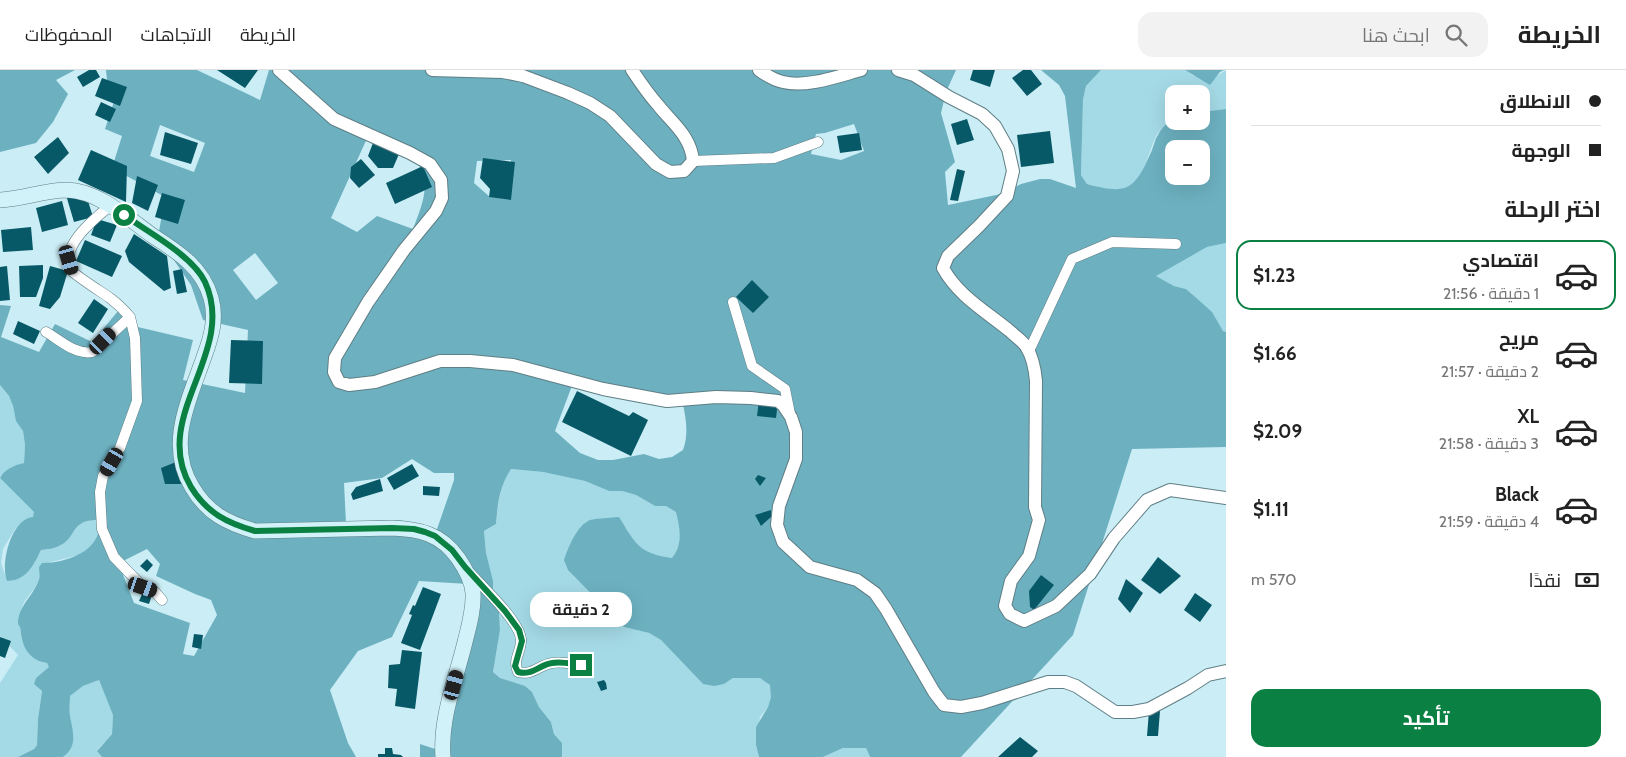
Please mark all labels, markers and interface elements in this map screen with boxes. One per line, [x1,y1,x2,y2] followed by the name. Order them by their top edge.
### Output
[1138,12,1488,57] search box
[1518,20,1601,49] text: الخريطة
[1442,21,1470,49] icon: search
[25,24,113,46] text: المحفوظات
[141,24,212,46] text: الاتجاهات
[240,24,296,46] text: الخريطة
[1362,24,1430,47] text: ابحث هنا
[1165,85,1210,185] map controls
[1165,85,1210,130] button: +
[1500,90,1571,113] text: الانطلاق
[1511,139,1571,162] text: الوجهة
[1165,140,1210,185] button: −
[1505,196,1601,223] text: اختر الرحلة
[113,204,135,226] route start
[57,244,80,276] car
[1463,249,1539,272] text: اقتصادي
[1554,253,1599,298] icon: car
[1253,264,1296,287] text: $1.23
[1443,284,1539,303] text: 1 دقيقة · 21:56
[87,325,118,357] car
[1499,327,1539,350] text: مريح
[1554,331,1599,376] icon: car
[1253,342,1297,365] text: $1.66
[1441,362,1539,381] text: 2 دقيقة · 21:57
[1518,405,1539,428] text: XL
[1554,409,1599,454] icon: car
[1253,420,1302,443] text: $2.09
[1439,434,1539,453] text: 3 دقيقة · 21:58
[98,445,125,479] car
[1495,483,1539,506] text: Black
[1554,487,1599,532] icon: car
[1253,498,1289,521] text: $1.11
[1439,512,1539,531] text: 4 دقيقة · 21:59
[1573,566,1601,594] icon: cash
[1529,569,1561,592] text: نقدًا
[1251,570,1296,589] text: 570 m
[126,575,159,599] car
[530,592,632,628] callout: 2 دقيقة
[552,600,610,619] text: 2 دقيقة
[570,654,592,676] route end
[442,669,465,701] car
[1251,689,1601,747] button: تأكيد

